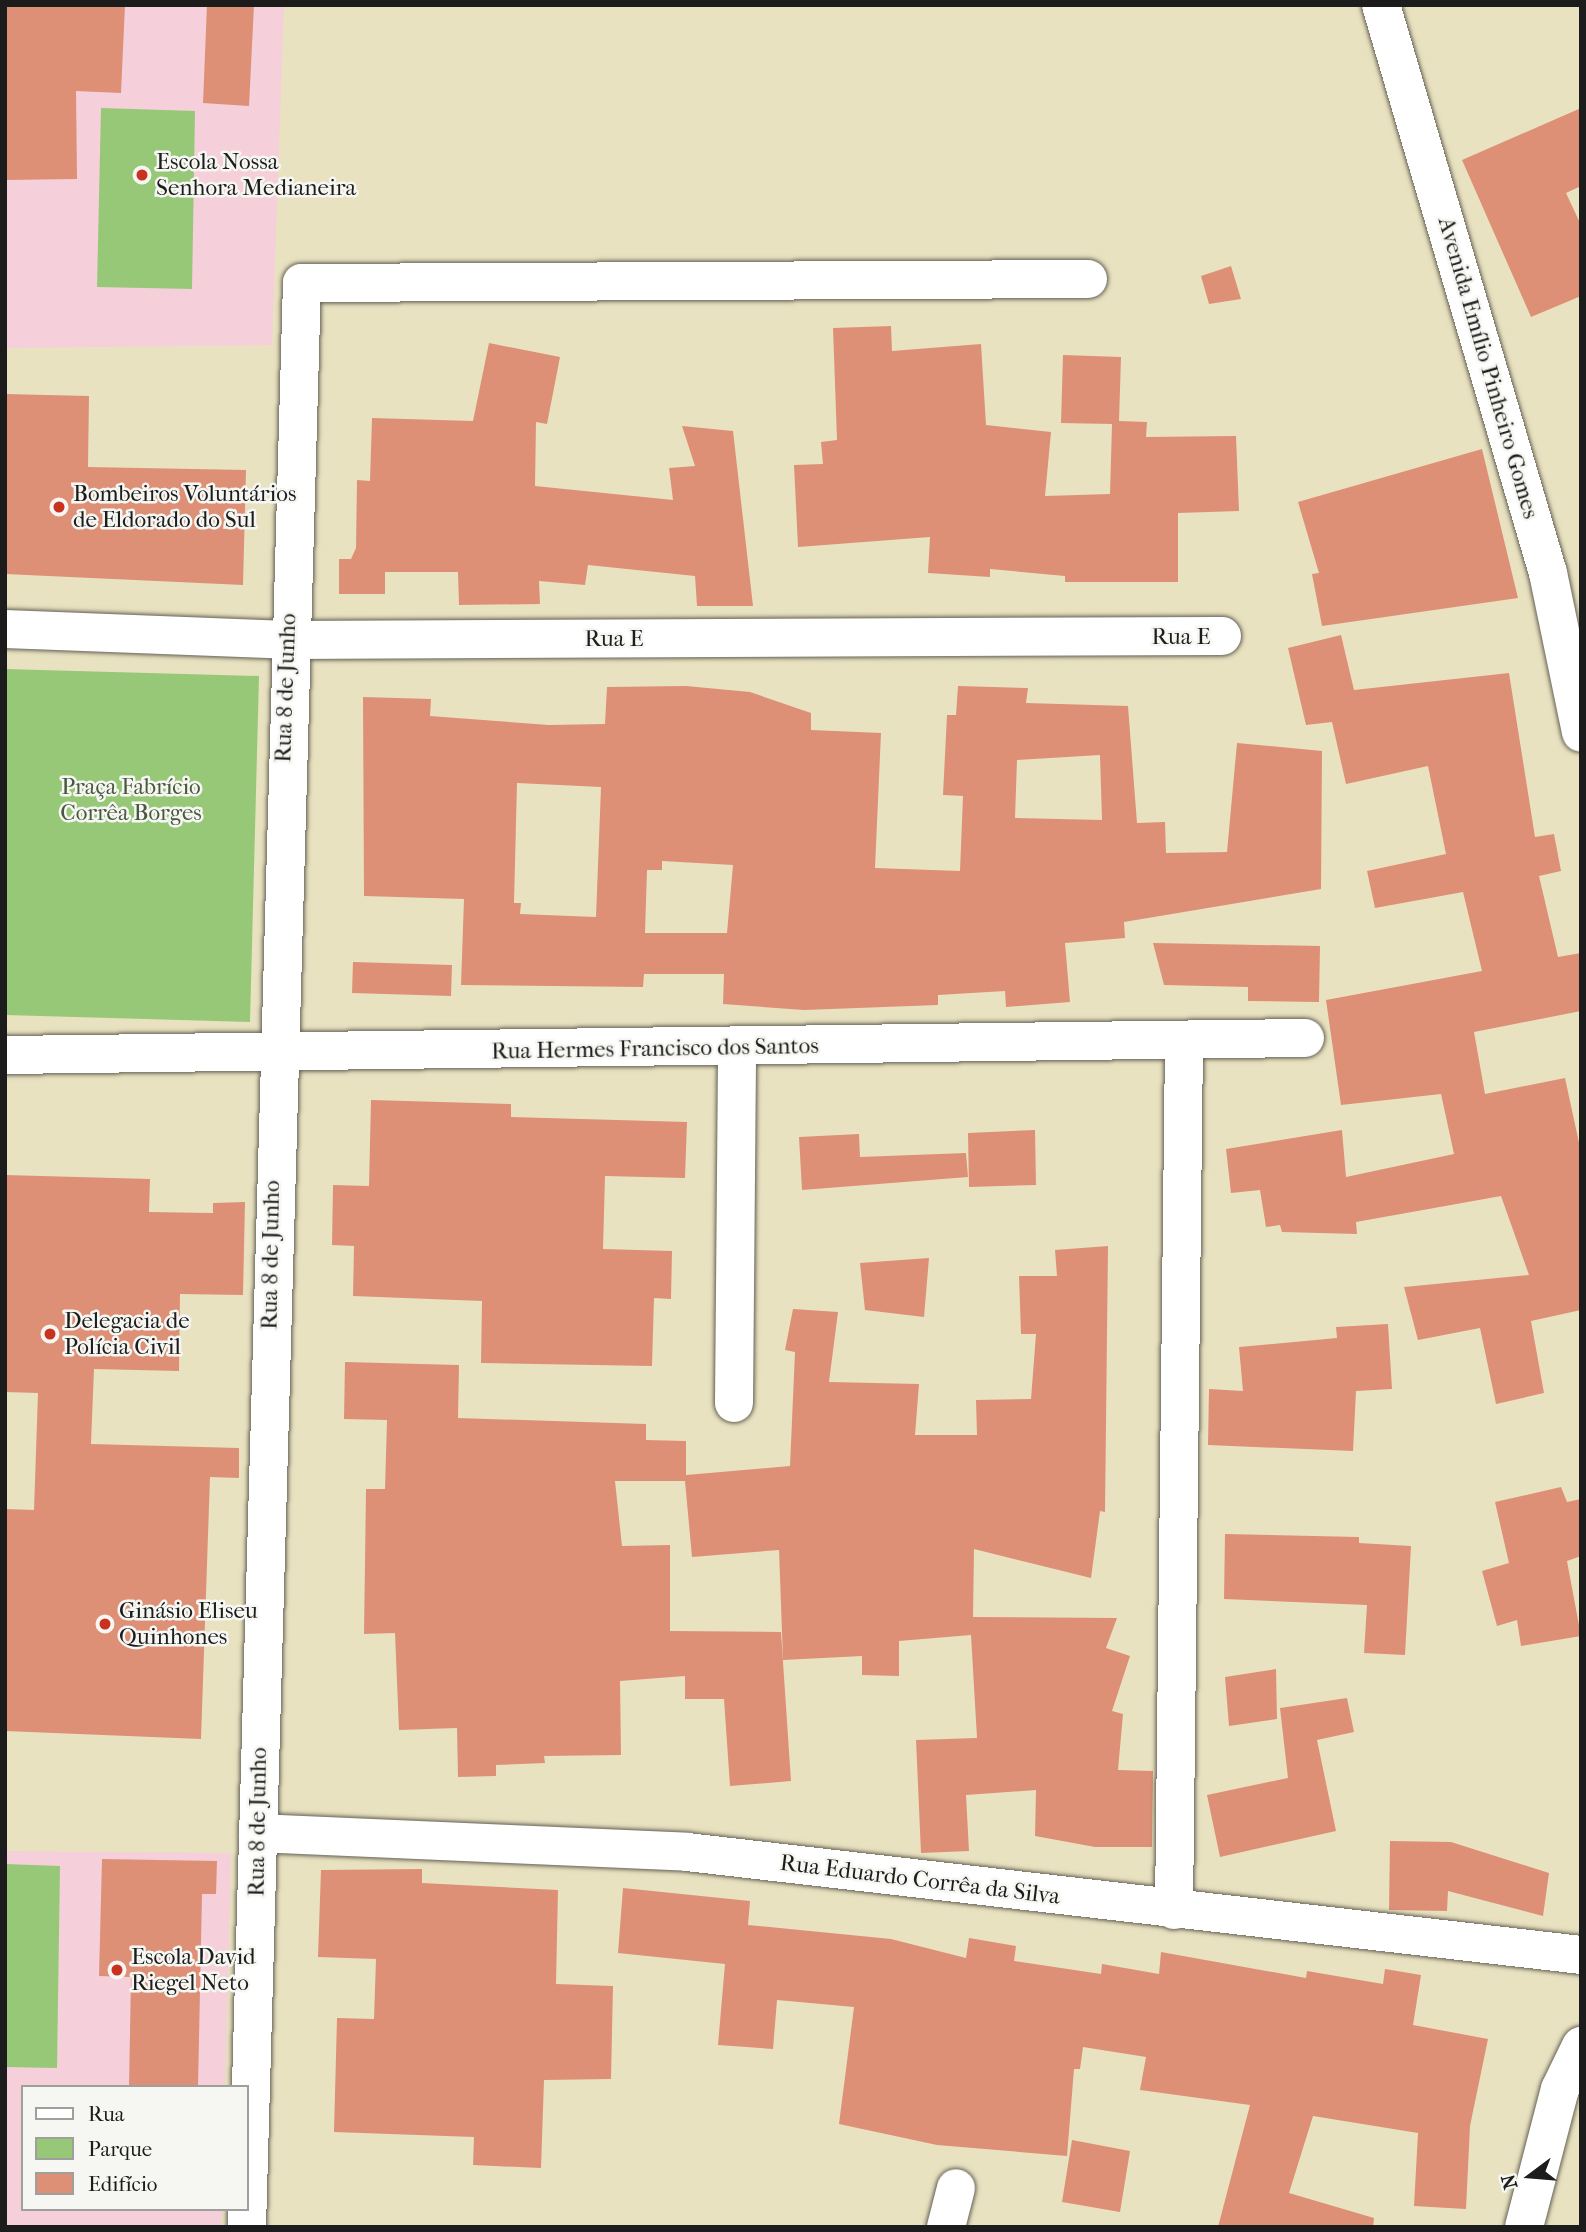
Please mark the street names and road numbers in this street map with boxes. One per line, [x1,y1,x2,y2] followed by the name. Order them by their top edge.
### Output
[1432,214,1544,522] street label: Avenida Emílio Pinheiro Gomes
[270,613,302,763] street label: Rua 8 de Junho
[1152,623,1210,651] street label: Rua E
[585,625,643,653] street label: Rua E
[491,1032,819,1066] street label: Rua Hermes Francisco dos Santos
[256,1180,286,1330] street label: Rua 8 de Junho
[243,1747,273,1897] street label: Rua 8 de Junho
[779,1849,1061,1911] street label: Rua Eduardo Corrêa da Silva

